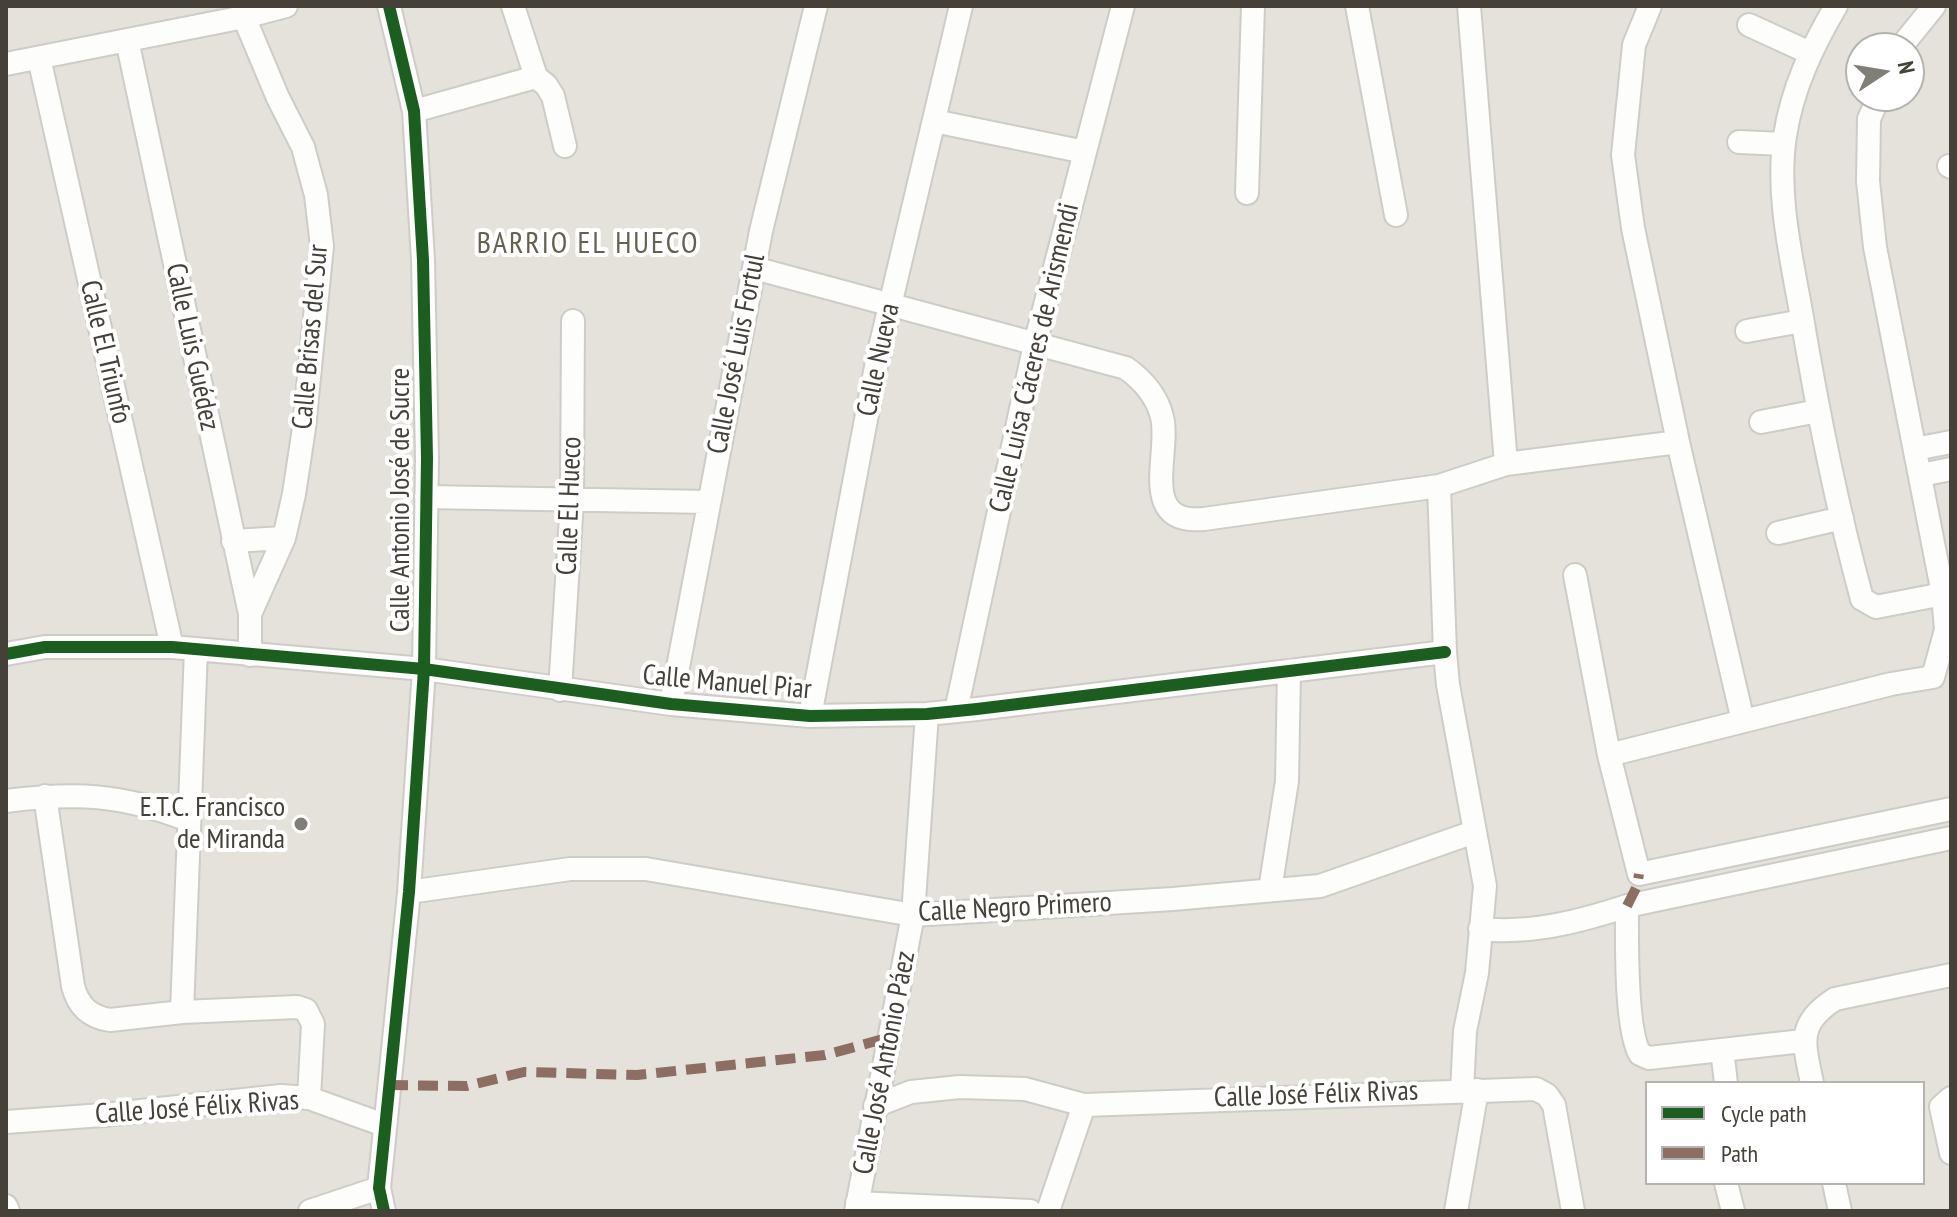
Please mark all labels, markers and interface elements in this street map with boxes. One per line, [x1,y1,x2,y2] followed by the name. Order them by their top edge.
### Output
[1845,32,1925,112] north arrow
[1892,59,1921,76] text: N
[983,200,1087,516] street label: Calle Luisa Cáceres de Arismendi
[477,226,699,262] district label: BARRIO EL HUECO
[286,243,336,431] street label: Calle Brisas del Sur
[701,251,773,457] street label: Calle José Luis Fortul
[158,260,226,434] street label: Calle Luis Guédez
[72,277,138,427] street label: Calle El Triunfo
[851,300,907,420] street label: Calle Nueva
[384,368,418,632] street label: Calle Antonio José de Sucre
[551,436,589,576] street label: Calle El Hueco
[641,659,813,707] street label: Calle Manuel Piar
[140,791,285,857] place label: E.T.C. Francisco de Miranda
[292,815,310,833] marker: E.T.C. Francisco de Miranda
[917,886,1113,930] street label: Calle Negro Primero
[847,948,923,1178] street label: Calle José Antonio Páez
[1213,1075,1419,1115] street label: Calle José Félix Rivas
[1645,1081,1925,1185] legend
[94,1084,300,1132] street label: Calle José Félix Rivas
[1721,1098,1807,1129] text: Cycle path
[1721,1138,1758,1169] text: Path

